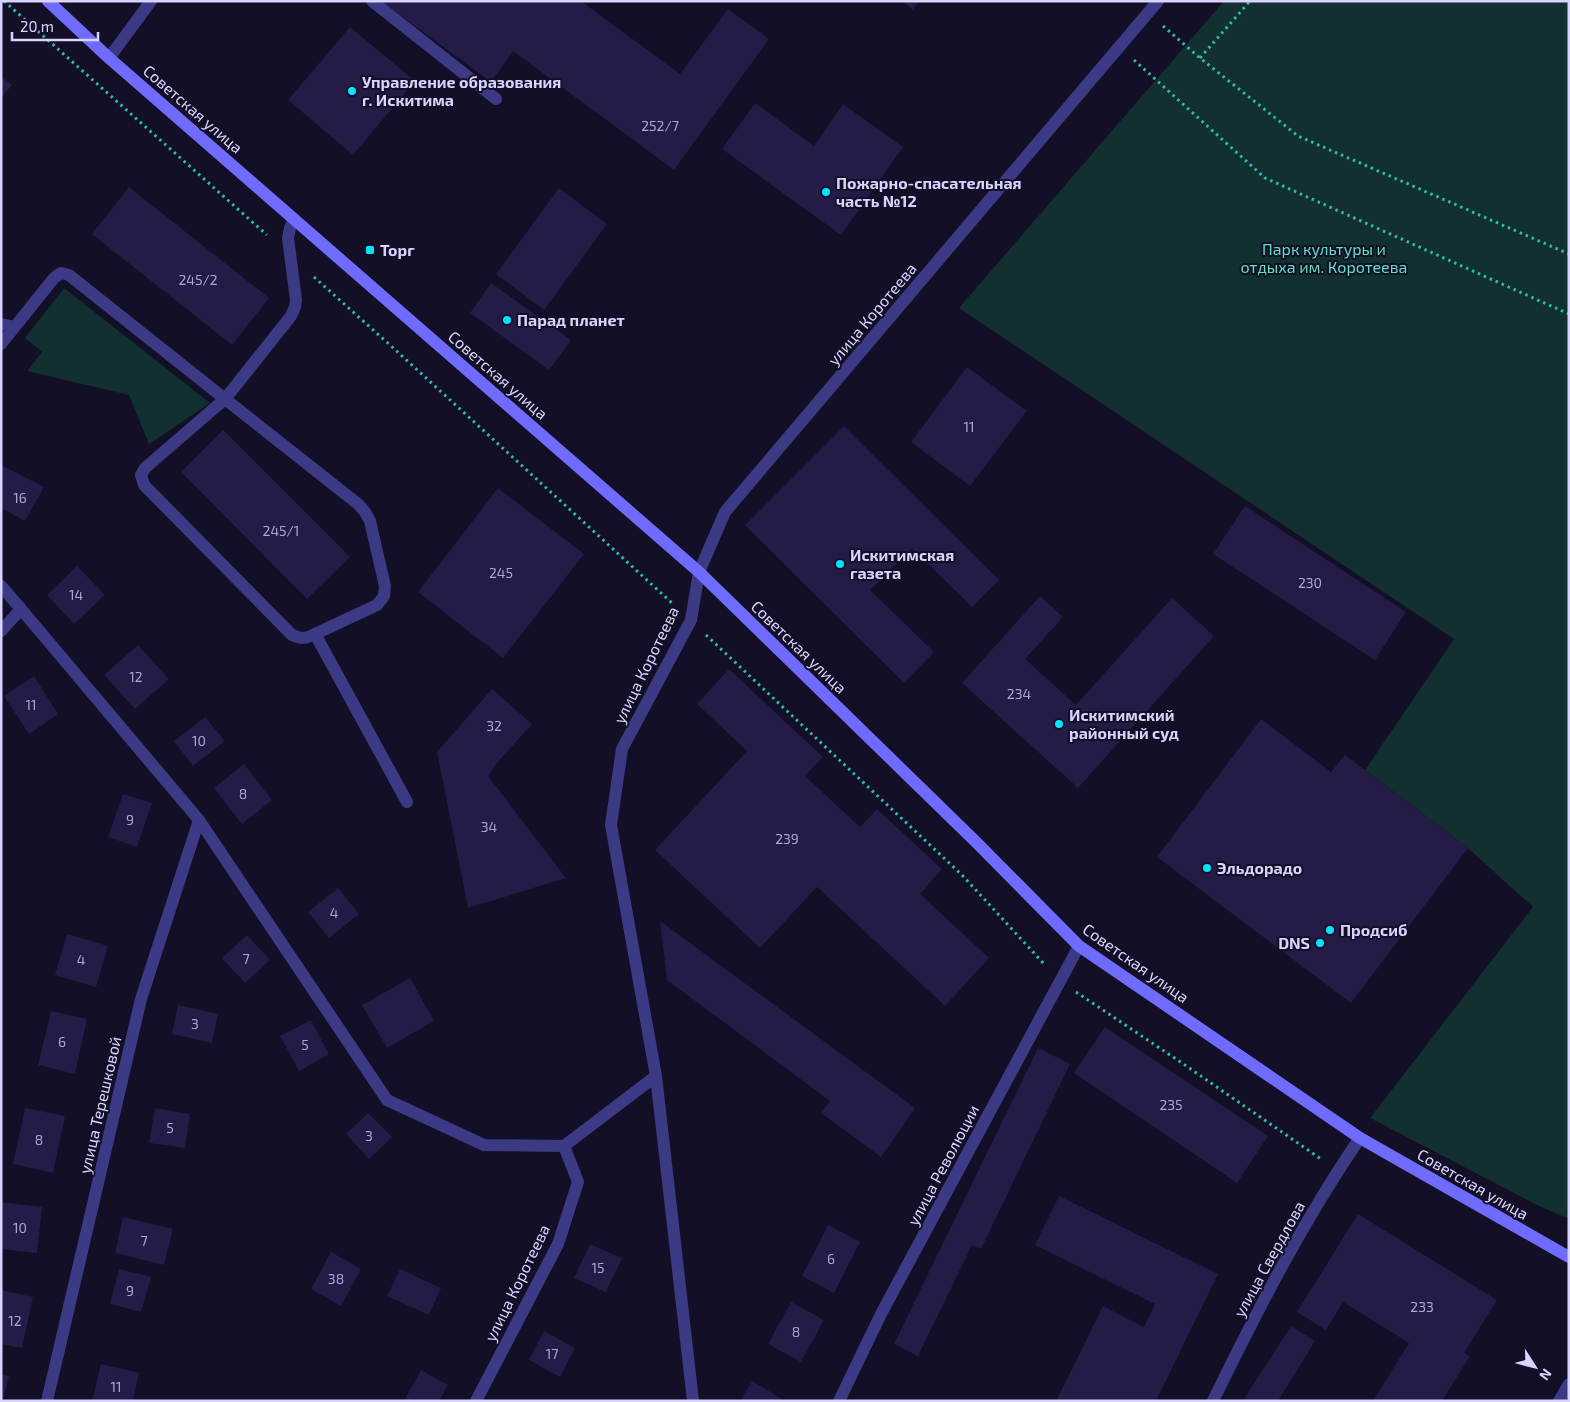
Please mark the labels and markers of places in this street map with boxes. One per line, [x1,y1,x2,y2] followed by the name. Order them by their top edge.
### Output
[362,72,561,109] place label: Управление образования г. Искитима
[346,85,358,97] marker: Управление образования г. Искитима
[836,173,1022,210] place label: Пожарно-спасательная часть №12
[820,186,832,198] marker: Пожарно-спасательная часть №12
[380,240,415,259] place label: Торг
[364,244,376,256] marker: Торг
[517,310,625,329] place label: Парад планет
[501,314,513,326] marker: Парад планет
[850,545,954,582] place label: Искитимская газета
[834,558,846,570] marker: Искитимская газета
[1069,705,1179,742] place label: Искитимский районный суд
[1053,718,1065,730] marker: Искитимский районный суд
[1217,858,1302,877] place label: Эльдорадо
[1201,862,1213,874] marker: Эльдорадо
[1340,920,1408,939] place label: Продсиб
[1324,924,1336,936] marker: Продсиб
[1278,933,1310,952] place label: DNS
[1314,937,1326,949] marker: DNS

